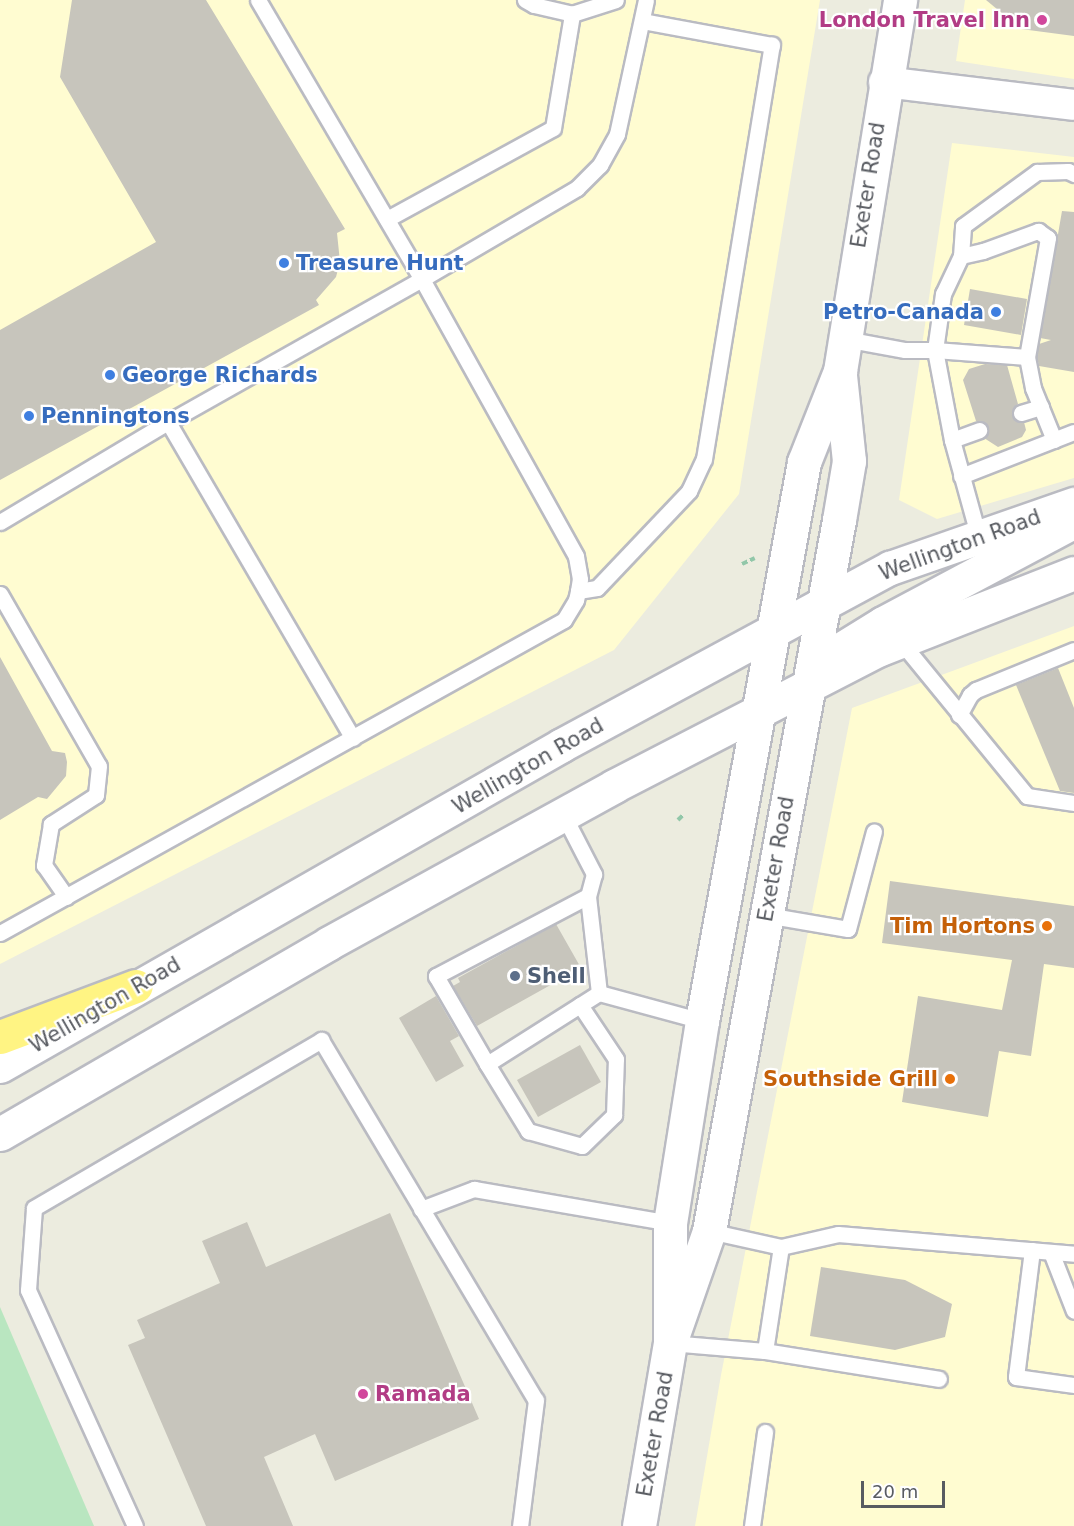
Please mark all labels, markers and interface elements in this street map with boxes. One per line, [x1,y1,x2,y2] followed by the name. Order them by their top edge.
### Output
[819,7,1030,33] place label: London Travel Inn
[1035,13,1049,27] marker: London Travel Inn
[846,120,890,250] street label: Exeter Road
[296,250,464,276] place label: Treasure Hunt
[277,256,291,270] marker: Treasure Hunt
[823,299,984,325] place label: Petro-Canada
[989,305,1003,319] marker: Petro-Canada
[122,362,318,388] place label: George Richards
[103,368,117,382] marker: George Richards
[41,403,190,429] place label: Penningtons
[22,409,36,423] marker: Penningtons
[876,504,1044,586] street label: Wellington Road
[448,712,608,820] street label: Wellington Road
[753,794,799,924] street label: Exeter Road
[890,913,1035,939] place label: Tim Hortons
[1040,919,1054,933] marker: Tim Hortons
[25,951,185,1059] street label: Wellington Road
[527,963,586,989] place label: Shell
[508,969,522,983] marker: Shell
[763,1066,938,1092] place label: Southside Grill
[943,1072,957,1086] marker: Southside Grill
[632,1369,678,1499] street label: Exeter Road
[375,1381,471,1407] place label: Ramada
[356,1387,370,1401] marker: Ramada
[864,1469,948,1507] scale bar
[872,1481,918,1502] text: 20 m

